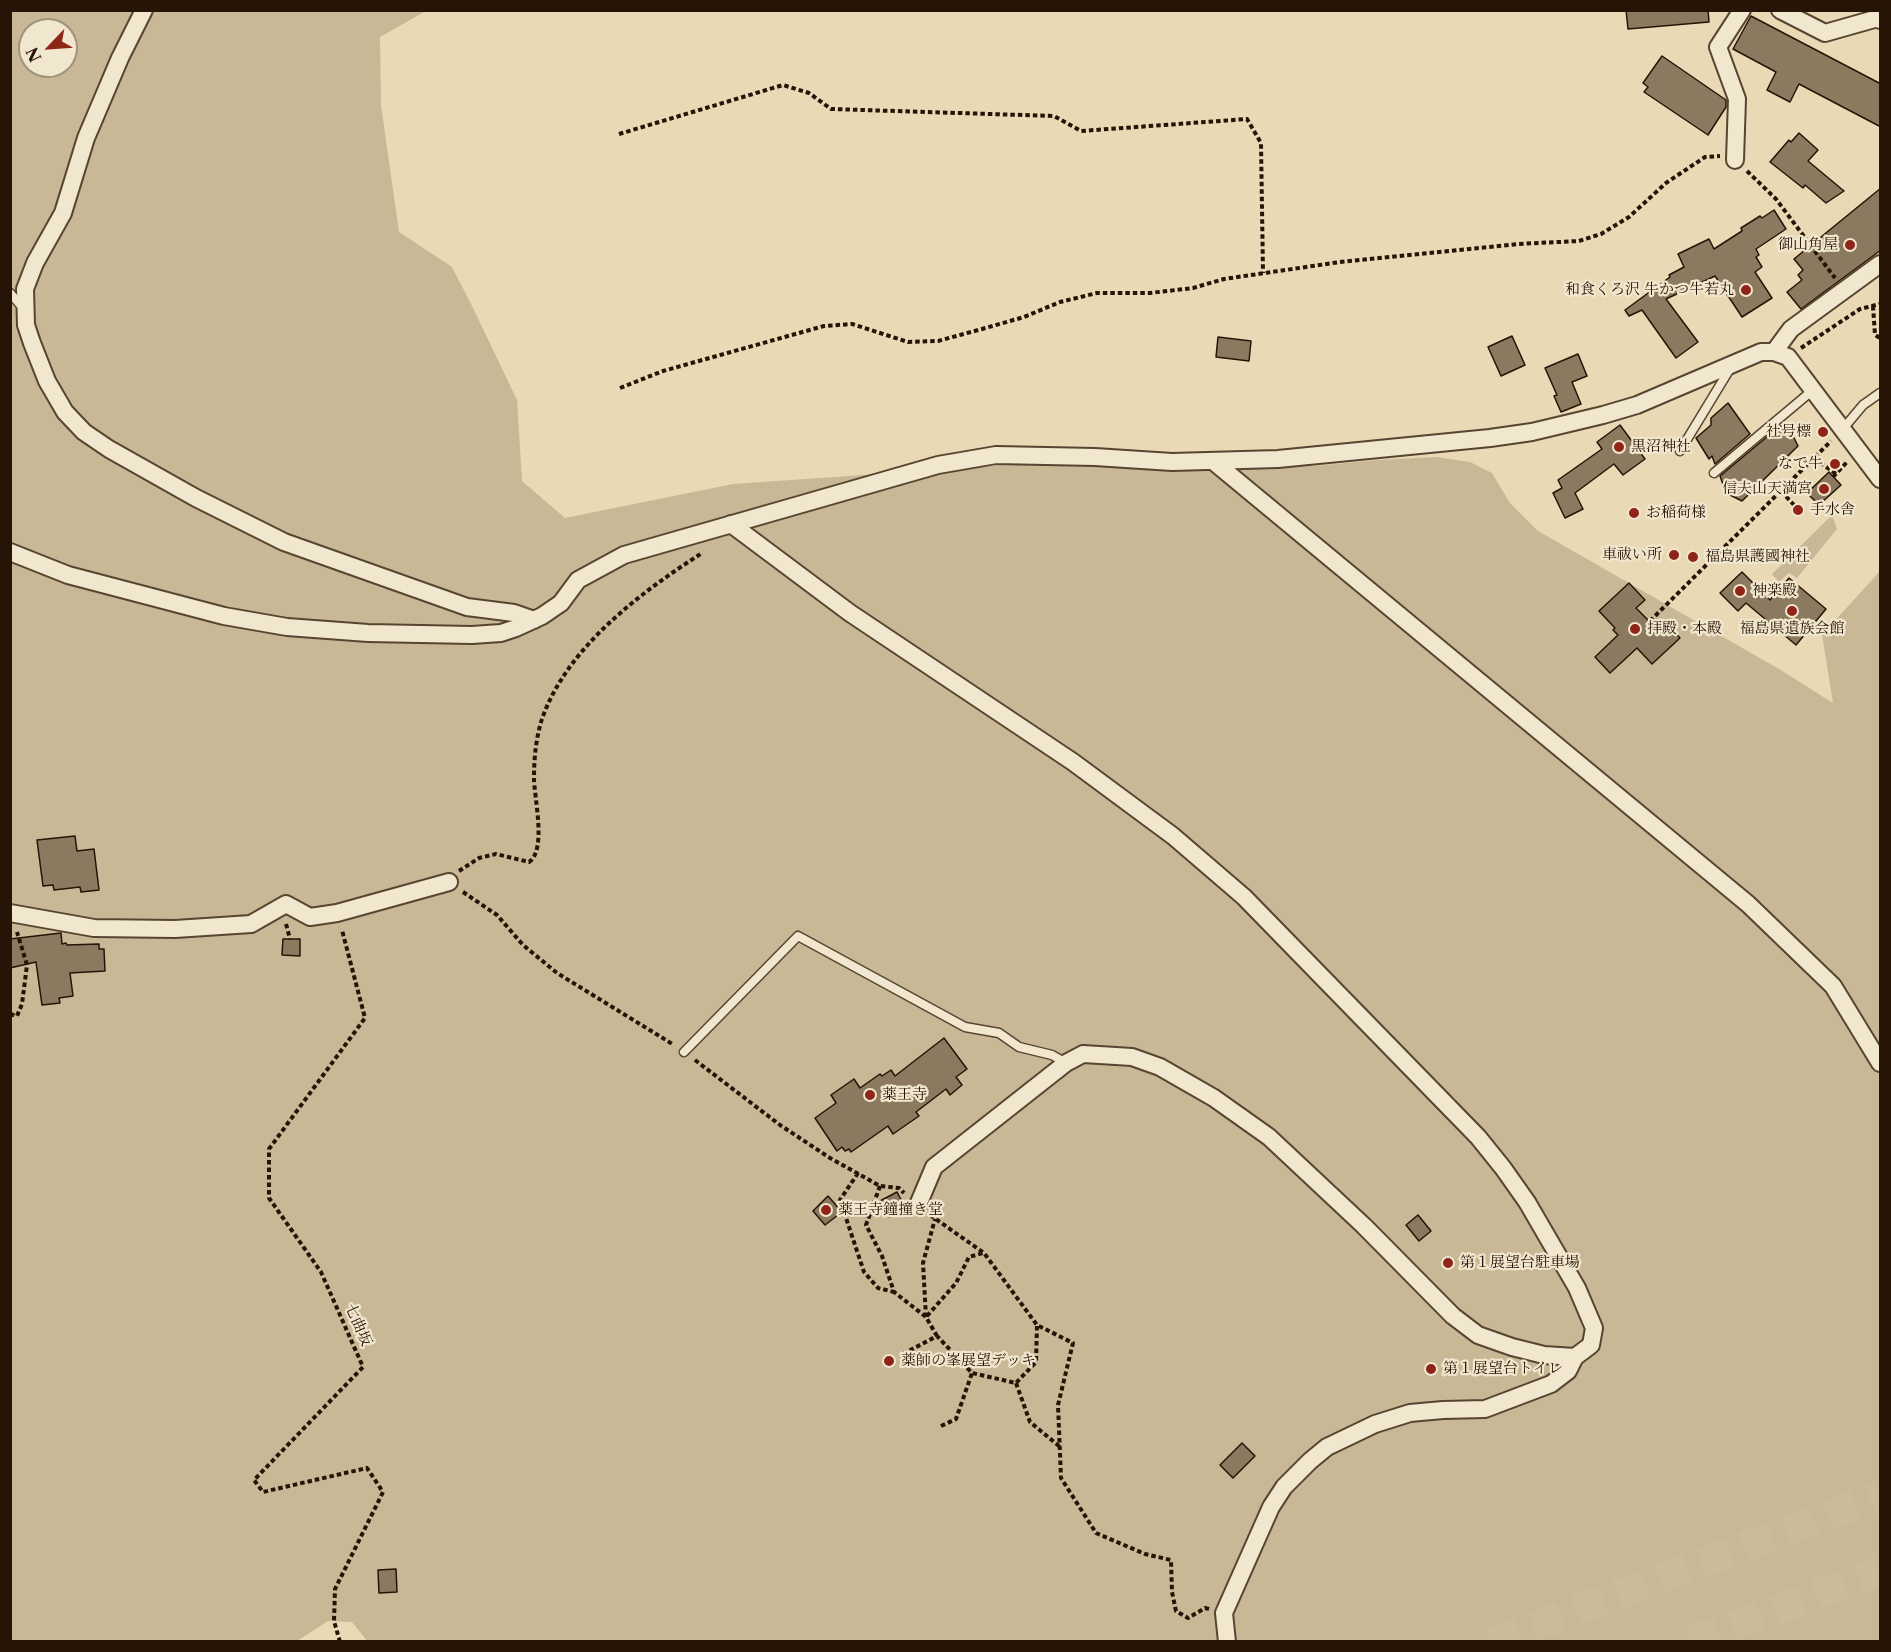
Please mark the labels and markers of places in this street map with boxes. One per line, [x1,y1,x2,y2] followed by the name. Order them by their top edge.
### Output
[1778,236,1838,254] place label: 御山角屋
[1843,238,1857,252] marker: 御山角屋
[1565,281,1734,299] place label: 和食くろ沢 牛かつ牛若丸
[1739,283,1753,297] marker: 和食くろ沢 牛かつ牛若丸
[1766,423,1811,441] place label: 社号標
[1816,425,1830,439] marker: 社号標
[1631,438,1691,456] place label: 黒沼神社
[1612,440,1626,454] marker: 黒沼神社
[1778,455,1823,473] place label: なで牛
[1828,457,1842,471] marker: なで牛
[1722,480,1812,498] place label: 信夫山天満宮
[1817,482,1831,496] marker: 信夫山天満宮
[1810,501,1855,519] place label: 手水舎
[1791,503,1805,517] marker: 手水舎
[1646,504,1706,522] place label: お稲荷様
[1627,506,1641,520] marker: お稲荷様
[1602,546,1662,564] place label: 車祓い所
[1667,548,1681,562] marker: 車祓い所
[1705,548,1810,566] place label: 福島県護國神社
[1686,550,1700,564] marker: 福島県護國神社
[1752,582,1797,600] place label: 神楽殿
[1733,584,1747,598] marker: 神楽殿
[1785,604,1799,618] marker: 福島県遺族会館
[1647,620,1722,638] place label: 拝殿・本殿
[1740,620,1844,638] place label: 福島県遺族会館
[1628,622,1642,636] marker: 拝殿・本殿
[882,1086,927,1104] place label: 薬王寺
[863,1088,877,1102] marker: 薬王寺
[838,1201,943,1219] place label: 薬王寺鐘撞き堂
[819,1203,833,1217] marker: 薬王寺鐘撞き堂
[1460,1254,1580,1272] place label: 第１展望台駐車場
[1441,1256,1455,1270] marker: 第１展望台駐車場
[901,1352,1036,1370] place label: 薬師の峯展望デッキ
[882,1354,896,1368] marker: 薬師の峯展望デッキ
[1443,1360,1563,1378] place label: 第１展望台トイレ
[1424,1362,1438,1376] marker: 第１展望台トイレ

